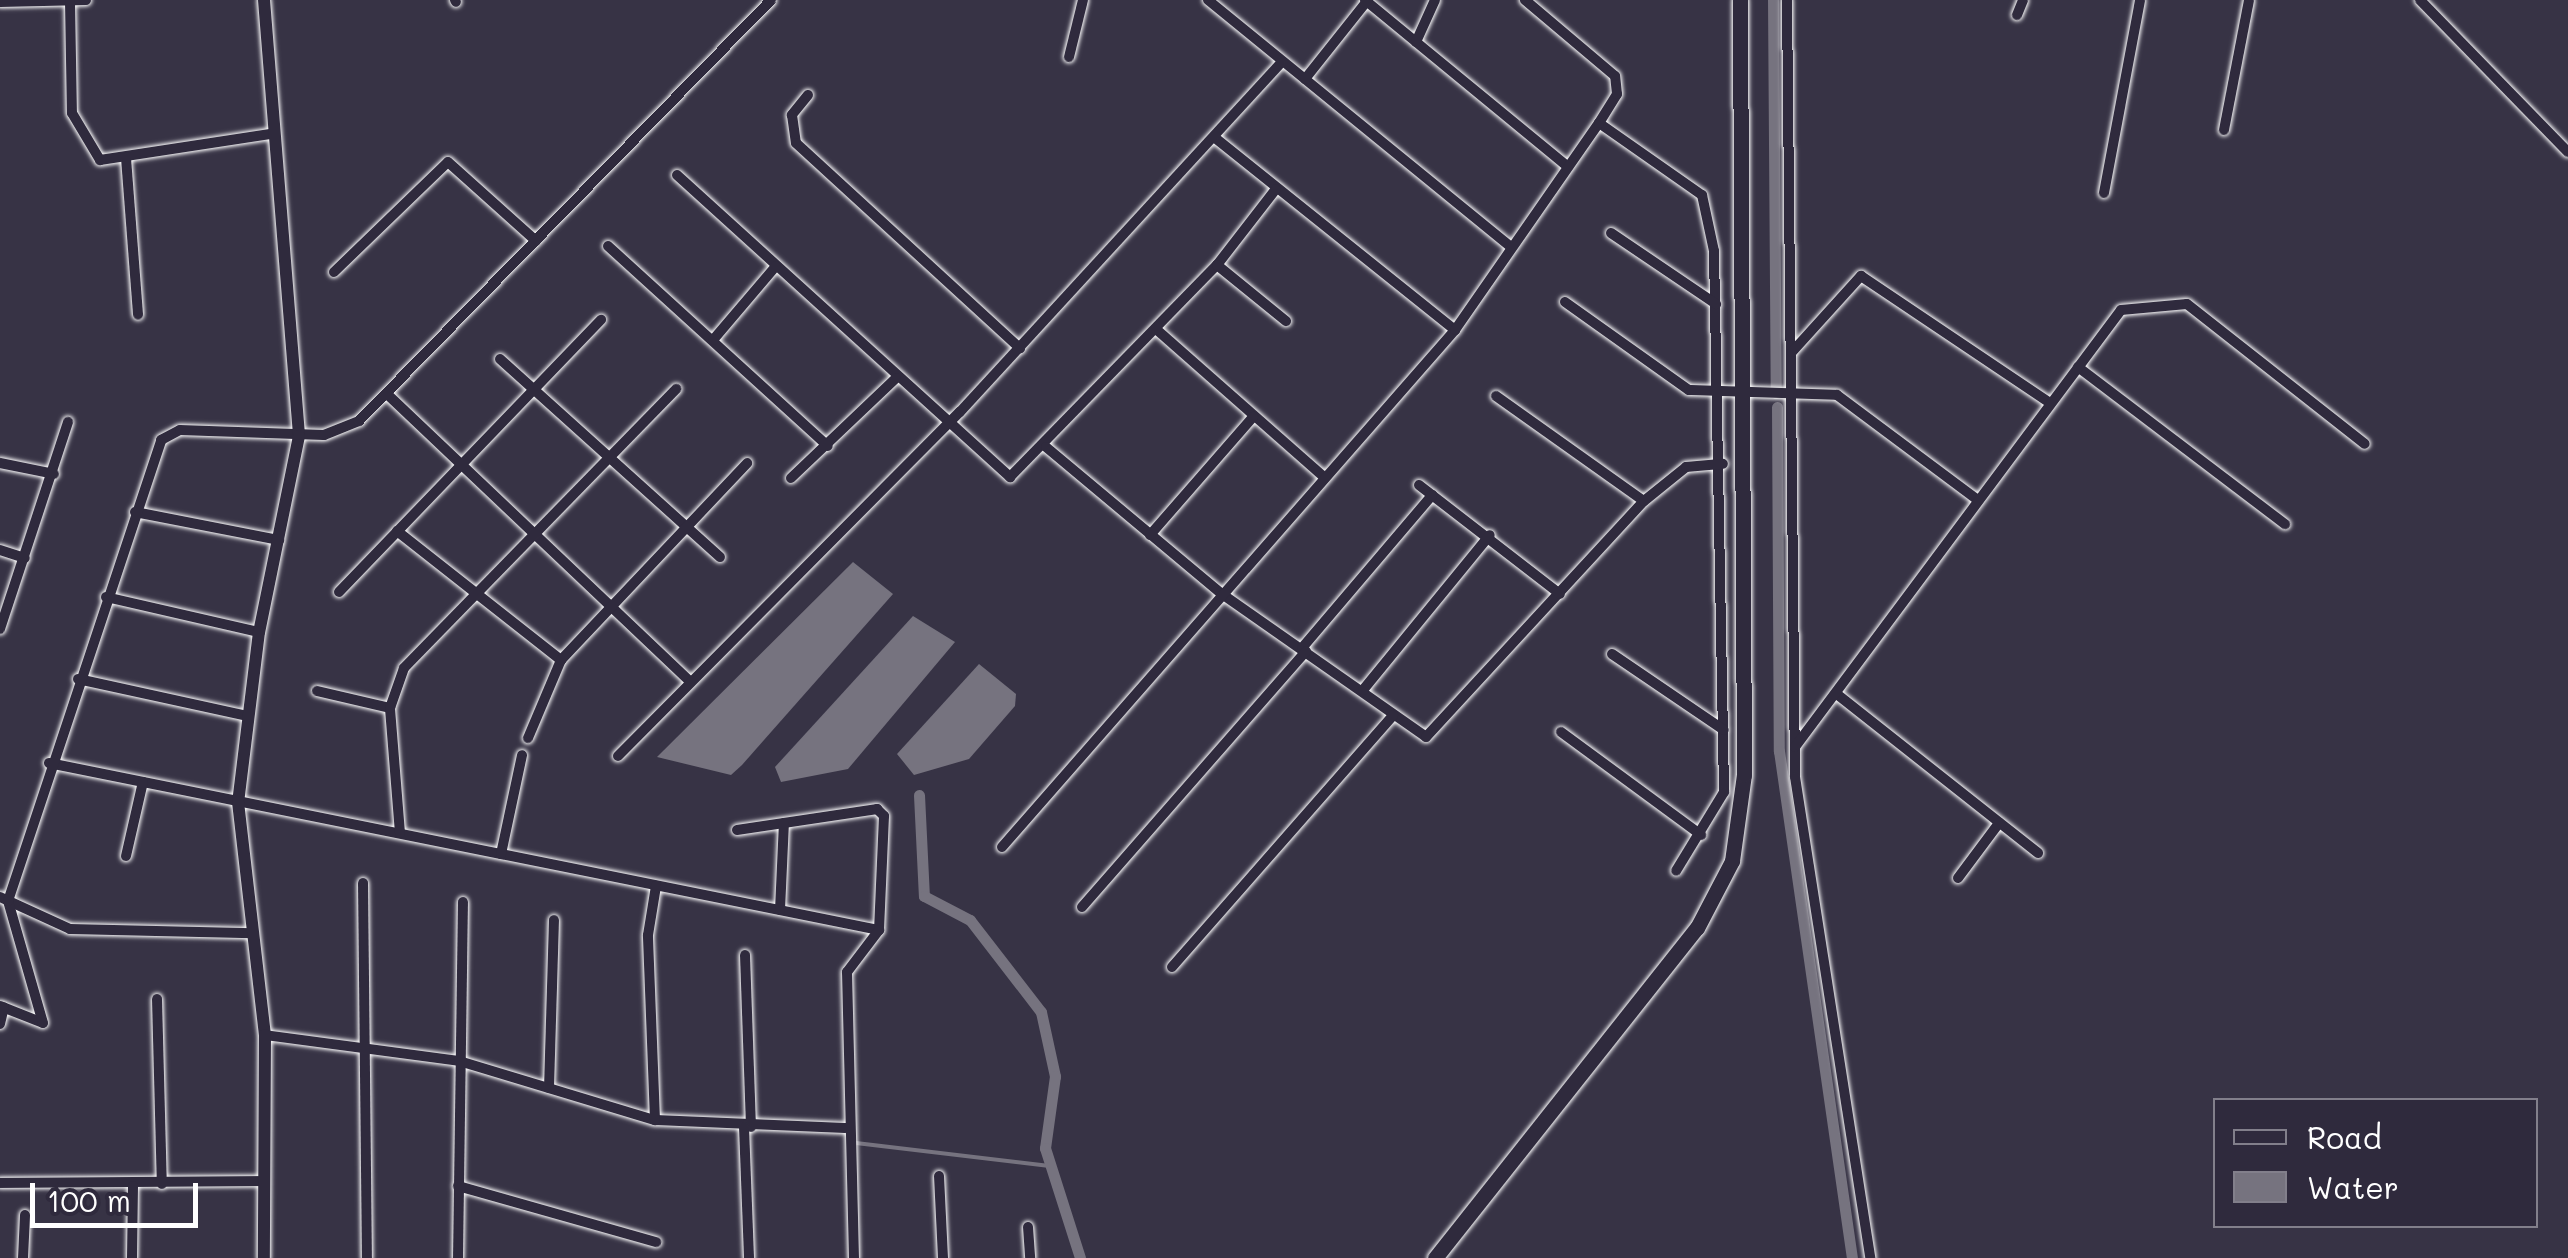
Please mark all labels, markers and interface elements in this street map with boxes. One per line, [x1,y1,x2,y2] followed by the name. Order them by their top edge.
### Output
[2213,1098,2538,1228] legend
[2307,1117,2382,1157] text: Road
[35,1163,202,1225] scale bar
[2307,1167,2399,1207] text: Water
[47,1180,131,1220] text: 100 m

